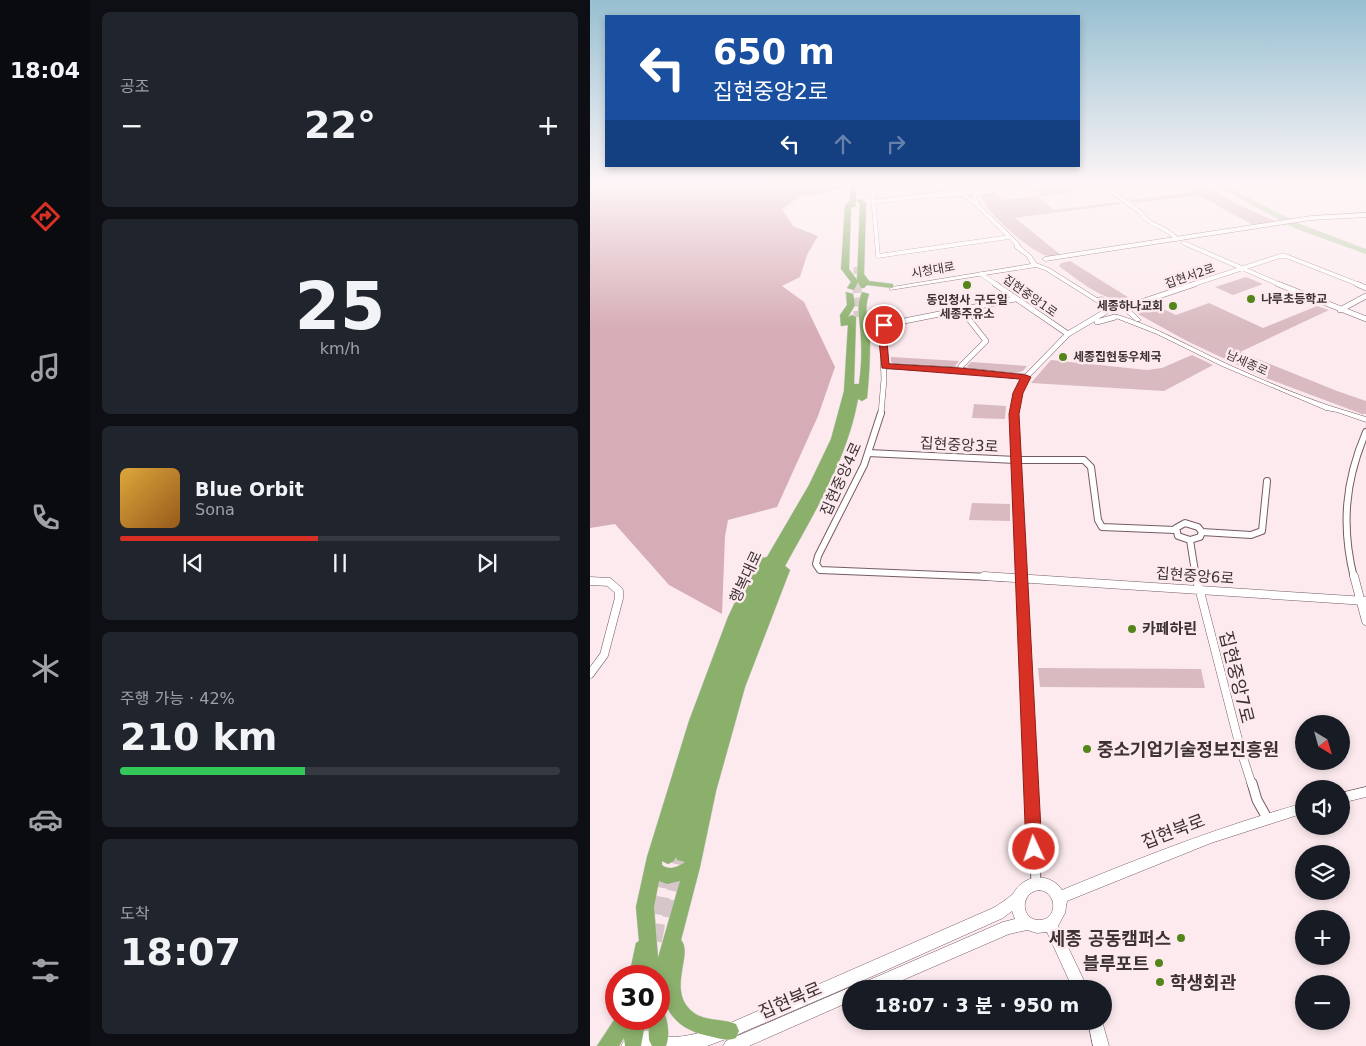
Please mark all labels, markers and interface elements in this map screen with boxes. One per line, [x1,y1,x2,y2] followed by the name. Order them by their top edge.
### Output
[713,32,835,72] text: 650 m
[630,35,695,100] icon: left
[10,58,80,83] text: 18:04
[120,77,149,96] text: 공조
[713,79,828,104] text: 집현중앙2로
[304,103,376,147] text: 22°
[120,109,143,142] text: −
[537,109,560,142] text: +
[776,130,804,158] icon: left
[829,130,857,158] icon: ahead
[882,130,910,158] icon: right
[28,199,63,234] icon: directions
[910,259,956,281] street label: 시청대로
[1163,261,1217,291] street label: 집현서2로
[295,269,385,344] text: 25
[1000,272,1060,320] street label: 집현중앙1로
[961,279,973,291] marker: 동인청사 구도일 세종주유소
[1261,292,1327,306] place label: 나루초등학교
[926,293,1008,321] place label: 동인청사 구도일 세종주유소
[1245,293,1257,305] marker: 나루초등학교
[1097,299,1163,313] place label: 세종하나교회
[1167,300,1179,312] marker: 세종하나교회
[863,304,905,346] pin
[870,311,898,339] icon: arrive
[320,339,360,358] text: km/h
[1224,348,1270,378] street label: 남세종로
[28,350,63,385] icon: music
[1073,350,1161,364] place label: 세종집현동우체국
[1057,351,1069,363] marker: 세종집현동우체국
[919,434,999,456] street label: 집현중앙3로
[817,439,865,519] street label: 집현중앙4로
[195,478,304,500] text: Blue Orbit
[28,500,63,535] icon: phone
[195,500,235,519] text: Sona
[726,548,766,606] street label: 행복대로
[179,549,207,577] icon: previous
[326,549,354,577] icon: pause
[473,549,501,577] icon: next
[1155,564,1235,588] street label: 집현중앙6로
[1142,620,1197,638] place label: 카페하린
[1126,623,1138,635] marker: 카페하린
[1215,629,1259,725] street label: 집현중앙7로
[28,651,63,686] icon: climate
[120,689,235,708] text: 주행 가능 · 42%
[120,715,277,759] text: 210 km
[1295,715,1350,770] north arrow
[1295,715,1350,1030] map controls
[1097,739,1279,760] place label: 중소기업기술정보진흥원
[1081,743,1093,755] marker: 중소기업기술정보진흥원
[1295,780,1350,835] button: sound
[28,802,63,837] icon: car
[1138,809,1208,853] street label: 집현북로
[1007,822,1059,874] position arrow
[1295,845,1350,900] button: layers
[120,904,149,923] text: 도착
[1295,910,1350,965] button: +
[1049,928,1171,949] place label: 세종 공동캠퍼스
[120,930,241,974] text: 18:07
[1175,932,1187,944] marker: 세종 공동캠퍼스
[28,953,63,988] icon: filters
[1083,953,1149,974] place label: 블루포트
[1153,957,1165,969] marker: 블루포트
[605,965,670,1030] speed limit sign: 30
[1170,972,1237,993] place label: 학생회관
[1295,975,1350,1030] button: −
[1154,976,1166,988] marker: 학생회관
[755,977,825,1023] street label: 집현북로
[875,994,1079,1016] text: 18:07 · 3 분 · 950 m

